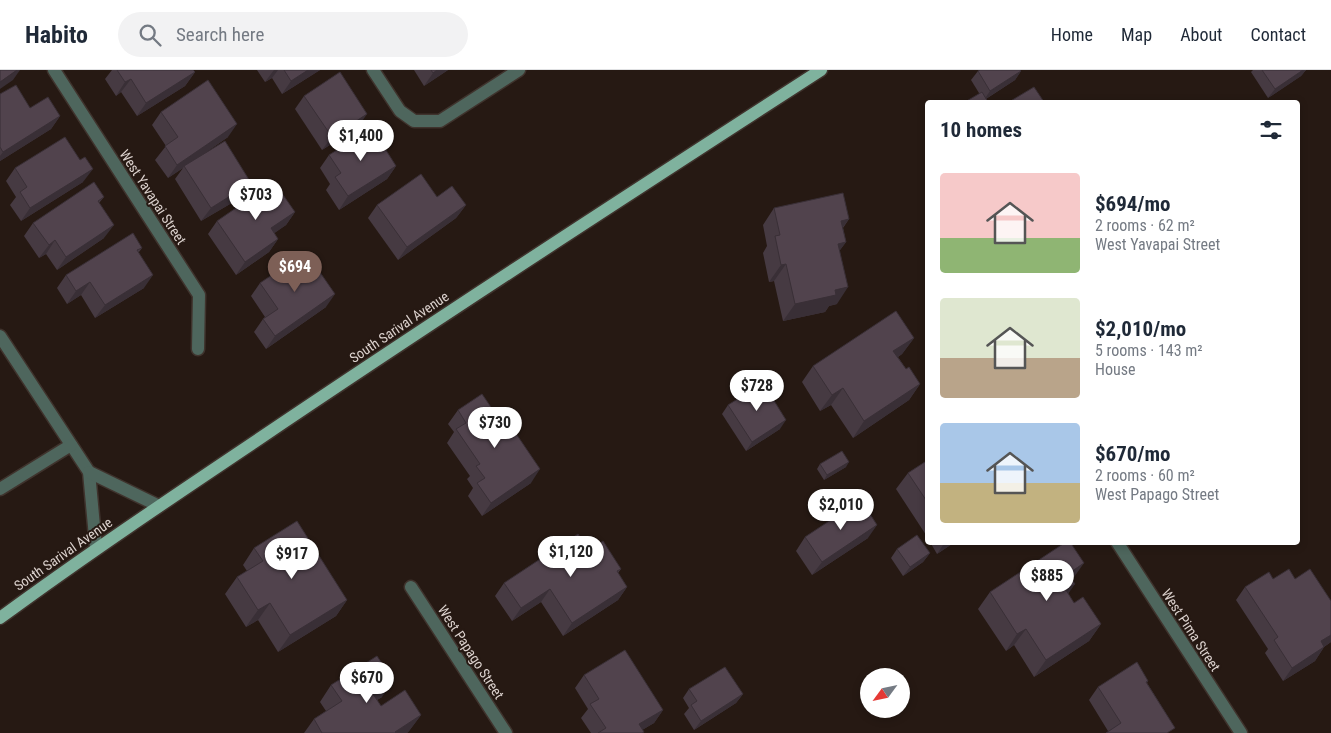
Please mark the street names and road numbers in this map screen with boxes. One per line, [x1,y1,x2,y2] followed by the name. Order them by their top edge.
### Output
[116,147,190,247] street label: West Yavapai Street
[346,288,452,366] street label: South Sarival Avenue
[11,514,115,594] street label: South Sarival Avenue
[1158,586,1224,674] street label: West Pima Street
[435,602,507,702] street label: West Papago Street

